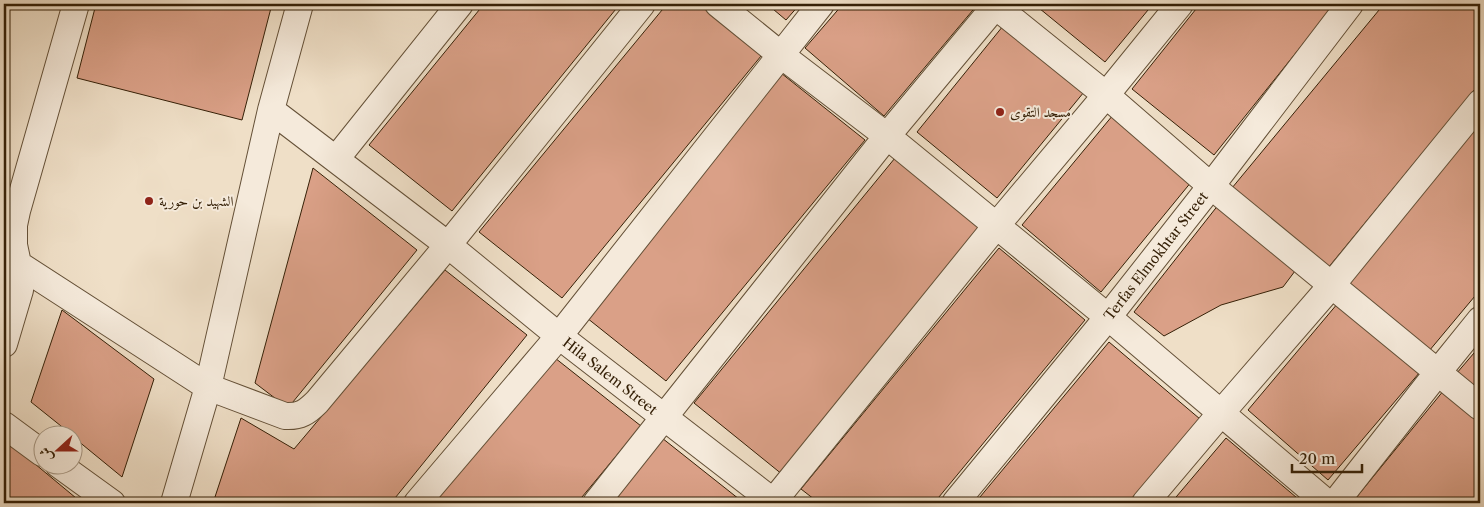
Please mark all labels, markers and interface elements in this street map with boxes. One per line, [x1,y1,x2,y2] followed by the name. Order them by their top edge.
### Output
[1010,103,1071,121] place label: مسجد التقوى
[994,106,1006,118] marker: مسجد التقوى
[1100,188,1212,324] street label: Terfas Elmokhtar Street
[159,192,233,211] place label: الشهيد بن حورية
[143,195,155,207] marker: الشهيد بن حورية
[559,333,661,419] street label: Hila Salem Street
[32,424,82,474] north arrow
[1292,442,1362,474] scale bar
[35,445,57,464] text: ش
[1299,449,1335,468] text: 20 m

